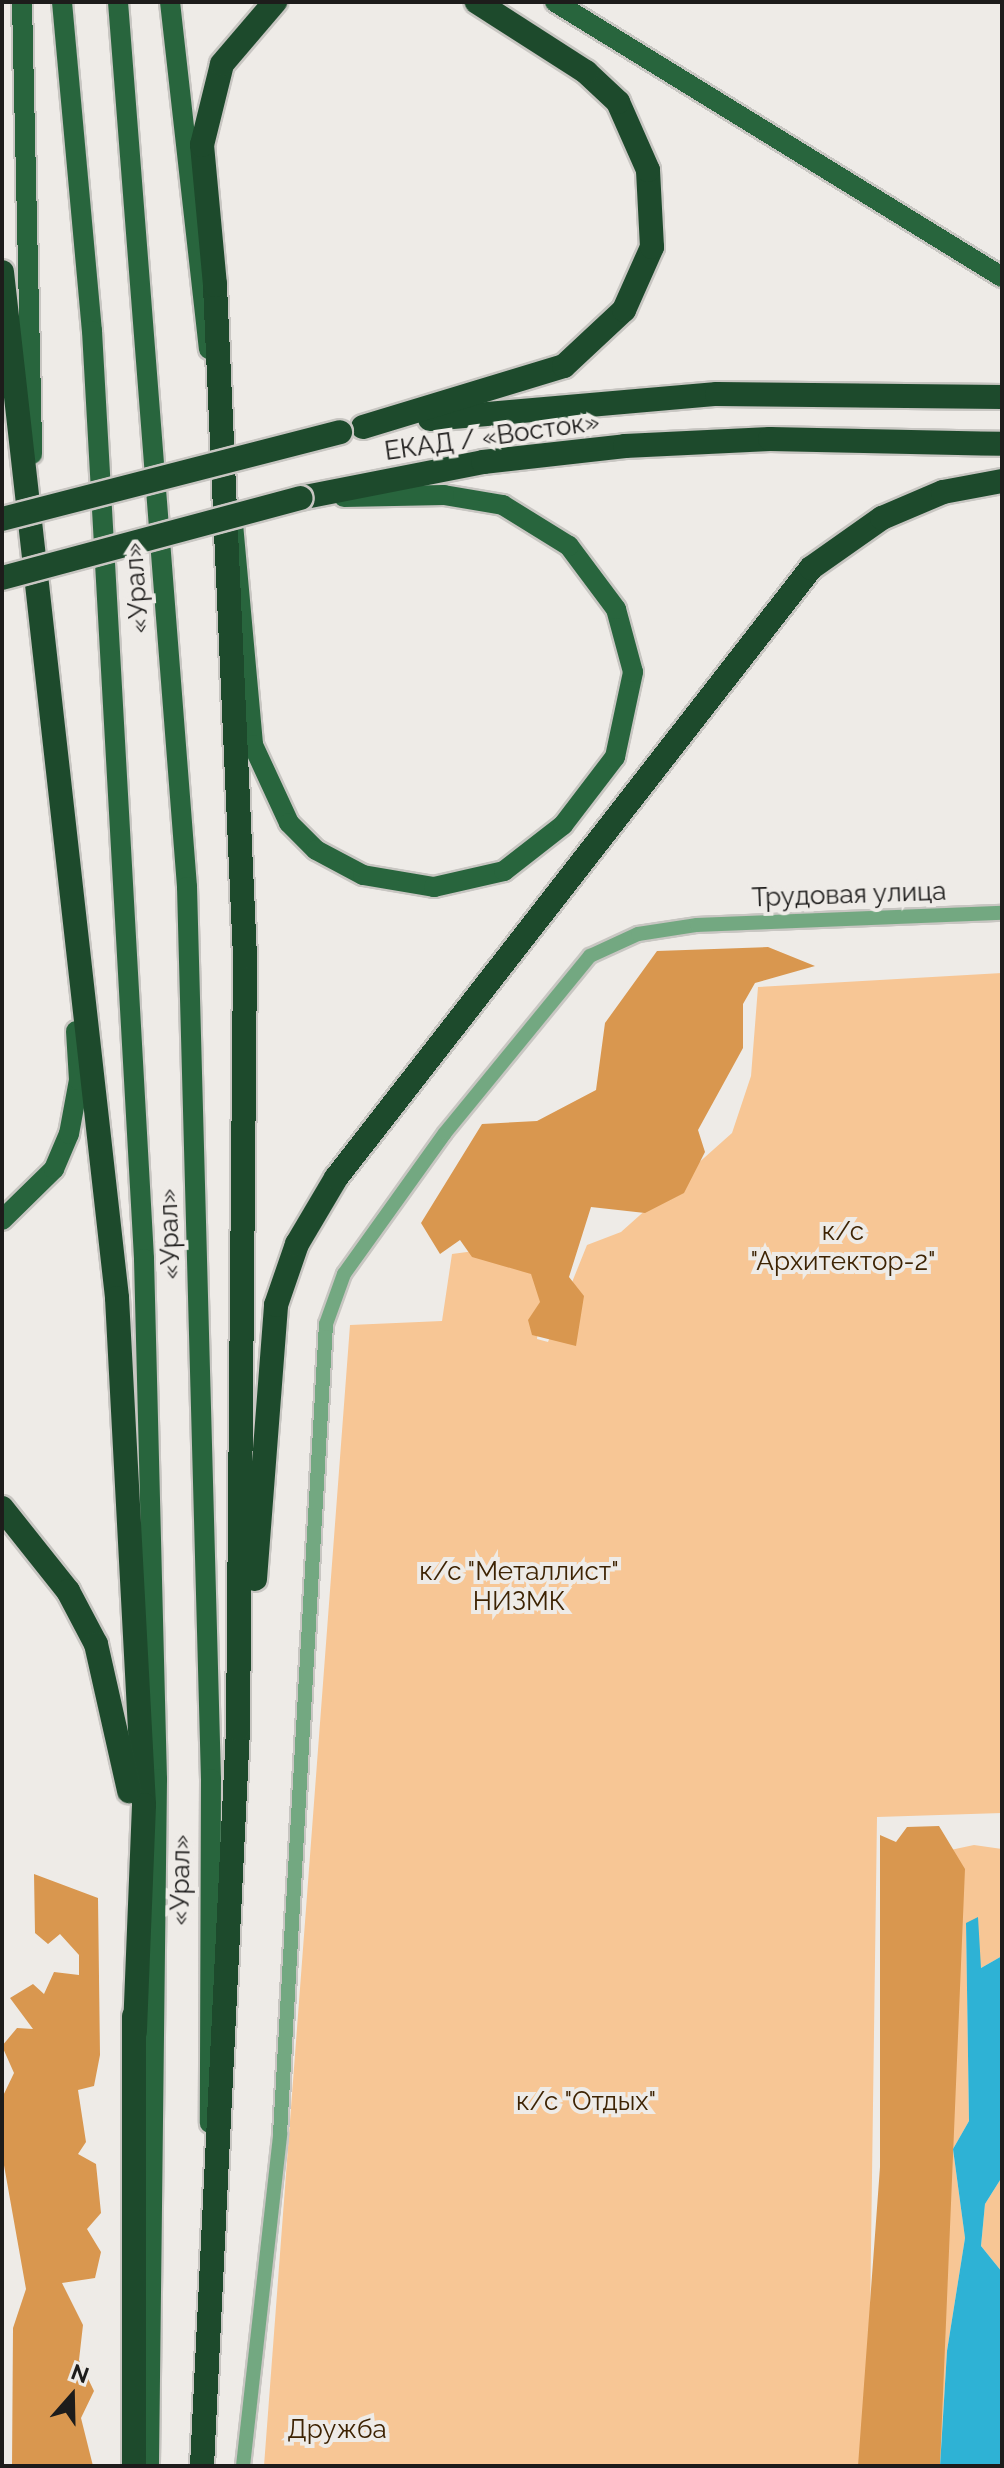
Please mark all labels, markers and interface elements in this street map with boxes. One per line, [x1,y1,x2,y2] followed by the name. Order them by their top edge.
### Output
[383,406,601,468] street label: ЕКАД / «Восток»
[118,542,156,634] street label: «Урал»
[751,876,947,914] street label: Трудовая улица
[153,1188,187,1280] street label: «Урал»
[750,1216,936,1278] park label: к/с "Архитектор-2"
[419,1556,619,1618] park label: к/с "Металлист" НИЗМК
[165,1834,197,1926] street label: «Урал»
[516,2086,656,2118] park label: к/с "Отдых"
[32,2356,112,2436] north arrow
[68,2358,93,2389] text: N
[287,2414,387,2446] park label: Дружба

